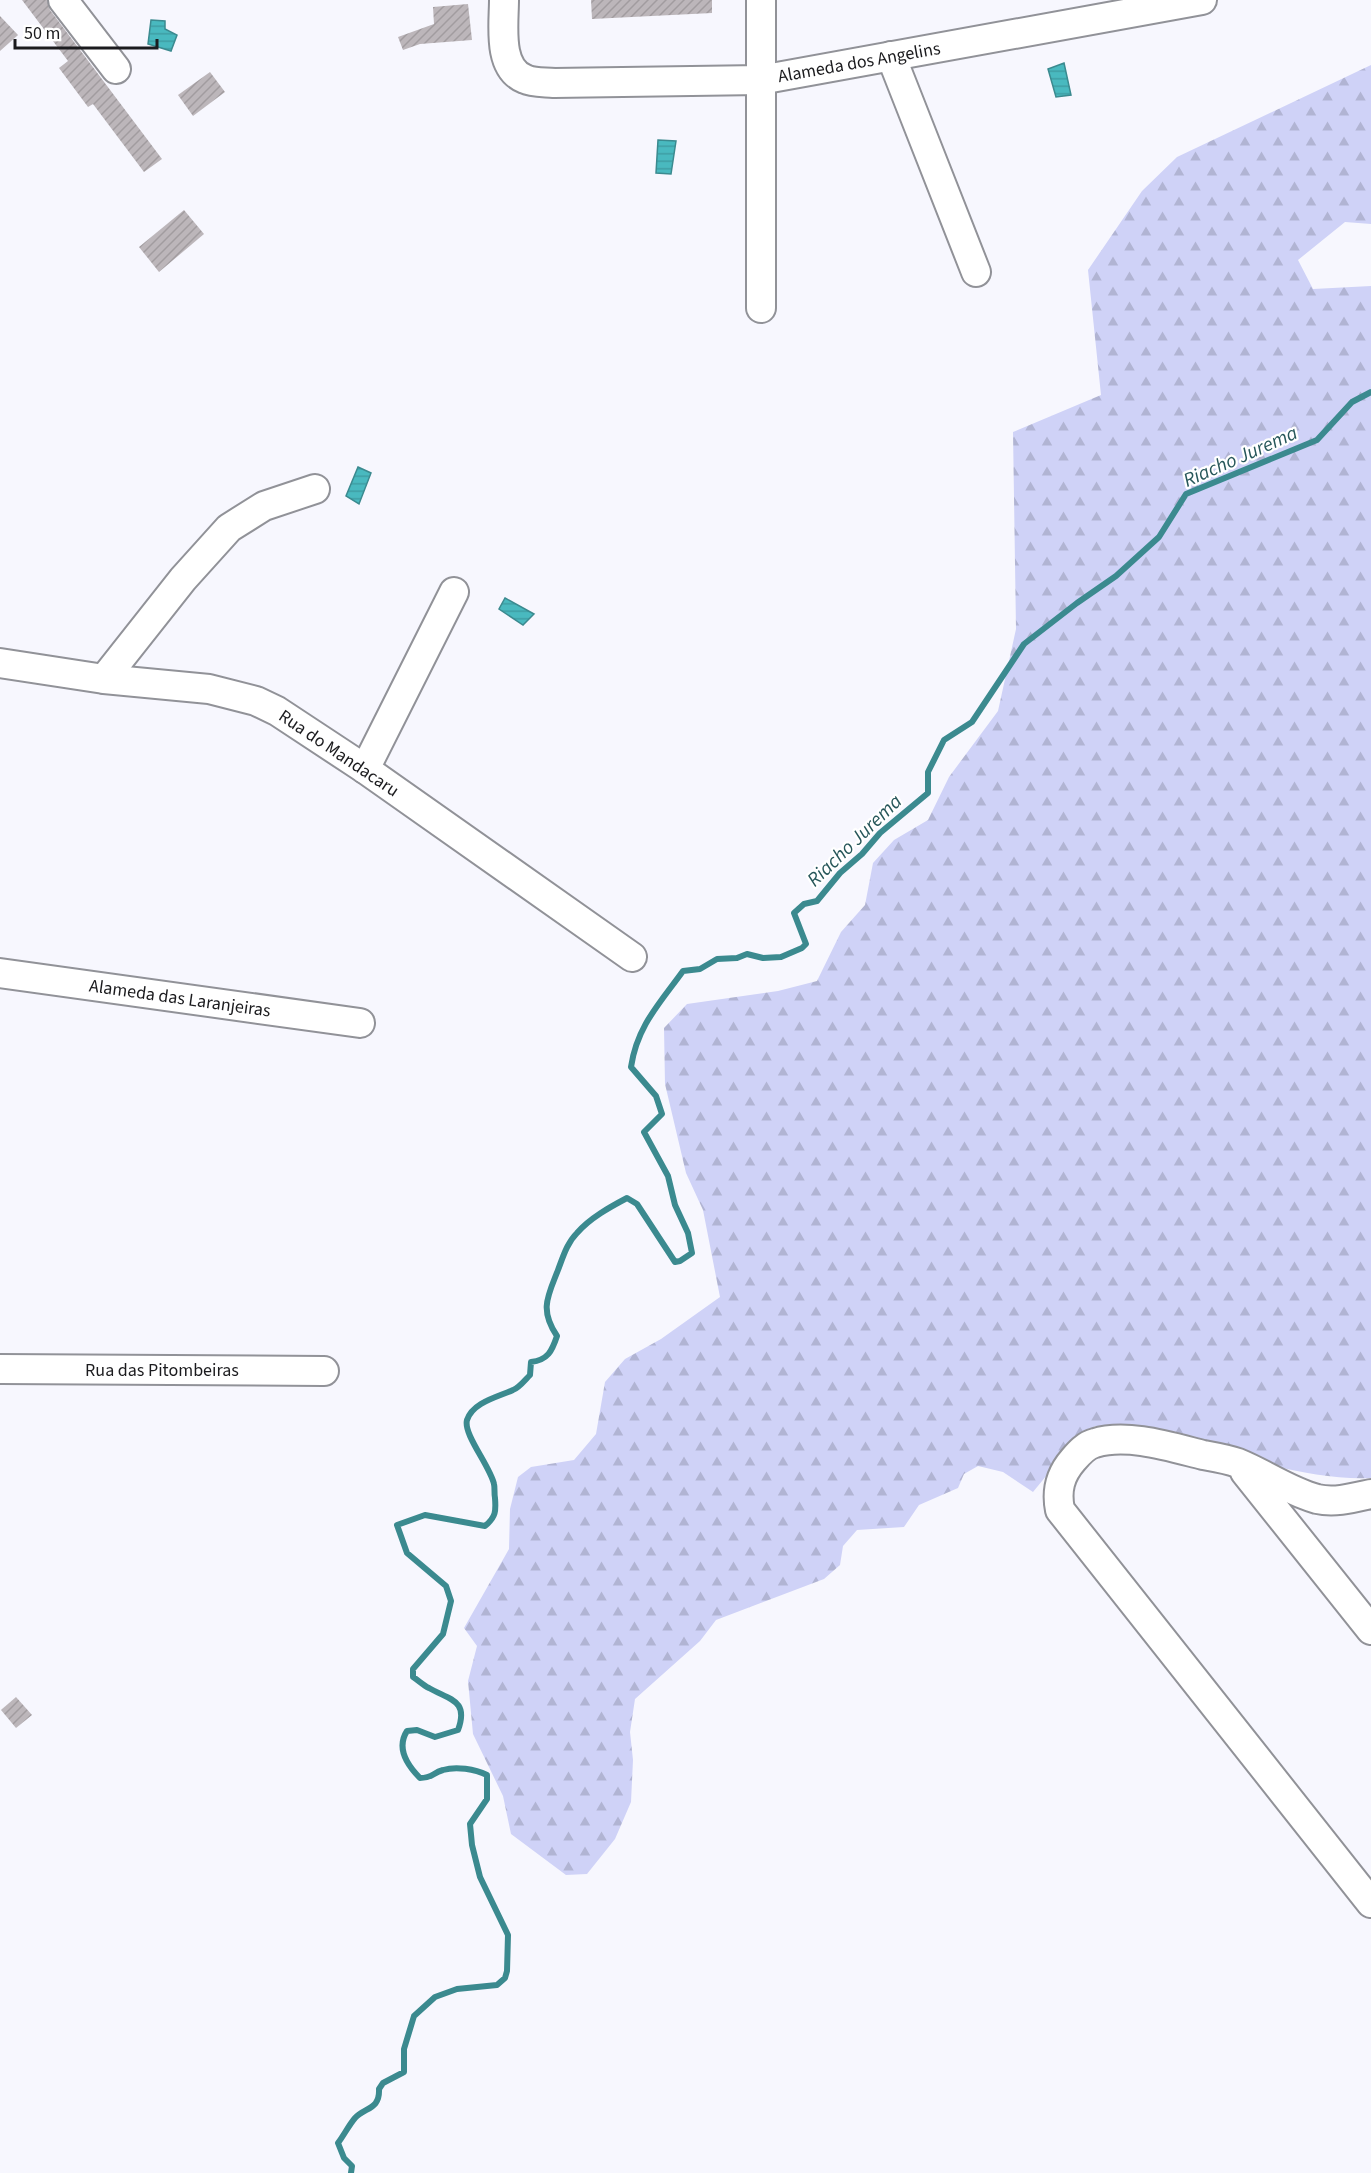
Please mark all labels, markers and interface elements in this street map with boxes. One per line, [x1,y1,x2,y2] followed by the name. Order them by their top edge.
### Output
[15,12,158,50] scale bar
[24,21,60,46] text: 50 m
[776,36,942,89] street label: Alameda dos Angelins
[1179,419,1302,495] water label: Riacho Jurema
[274,704,404,803] street label: Rua do Mandacaru
[801,788,909,893] water label: Riacho Jurema
[88,973,272,1024] street label: Alameda das Laranjeiras
[85,1358,239,1383] street label: Rua das Pitombeiras

